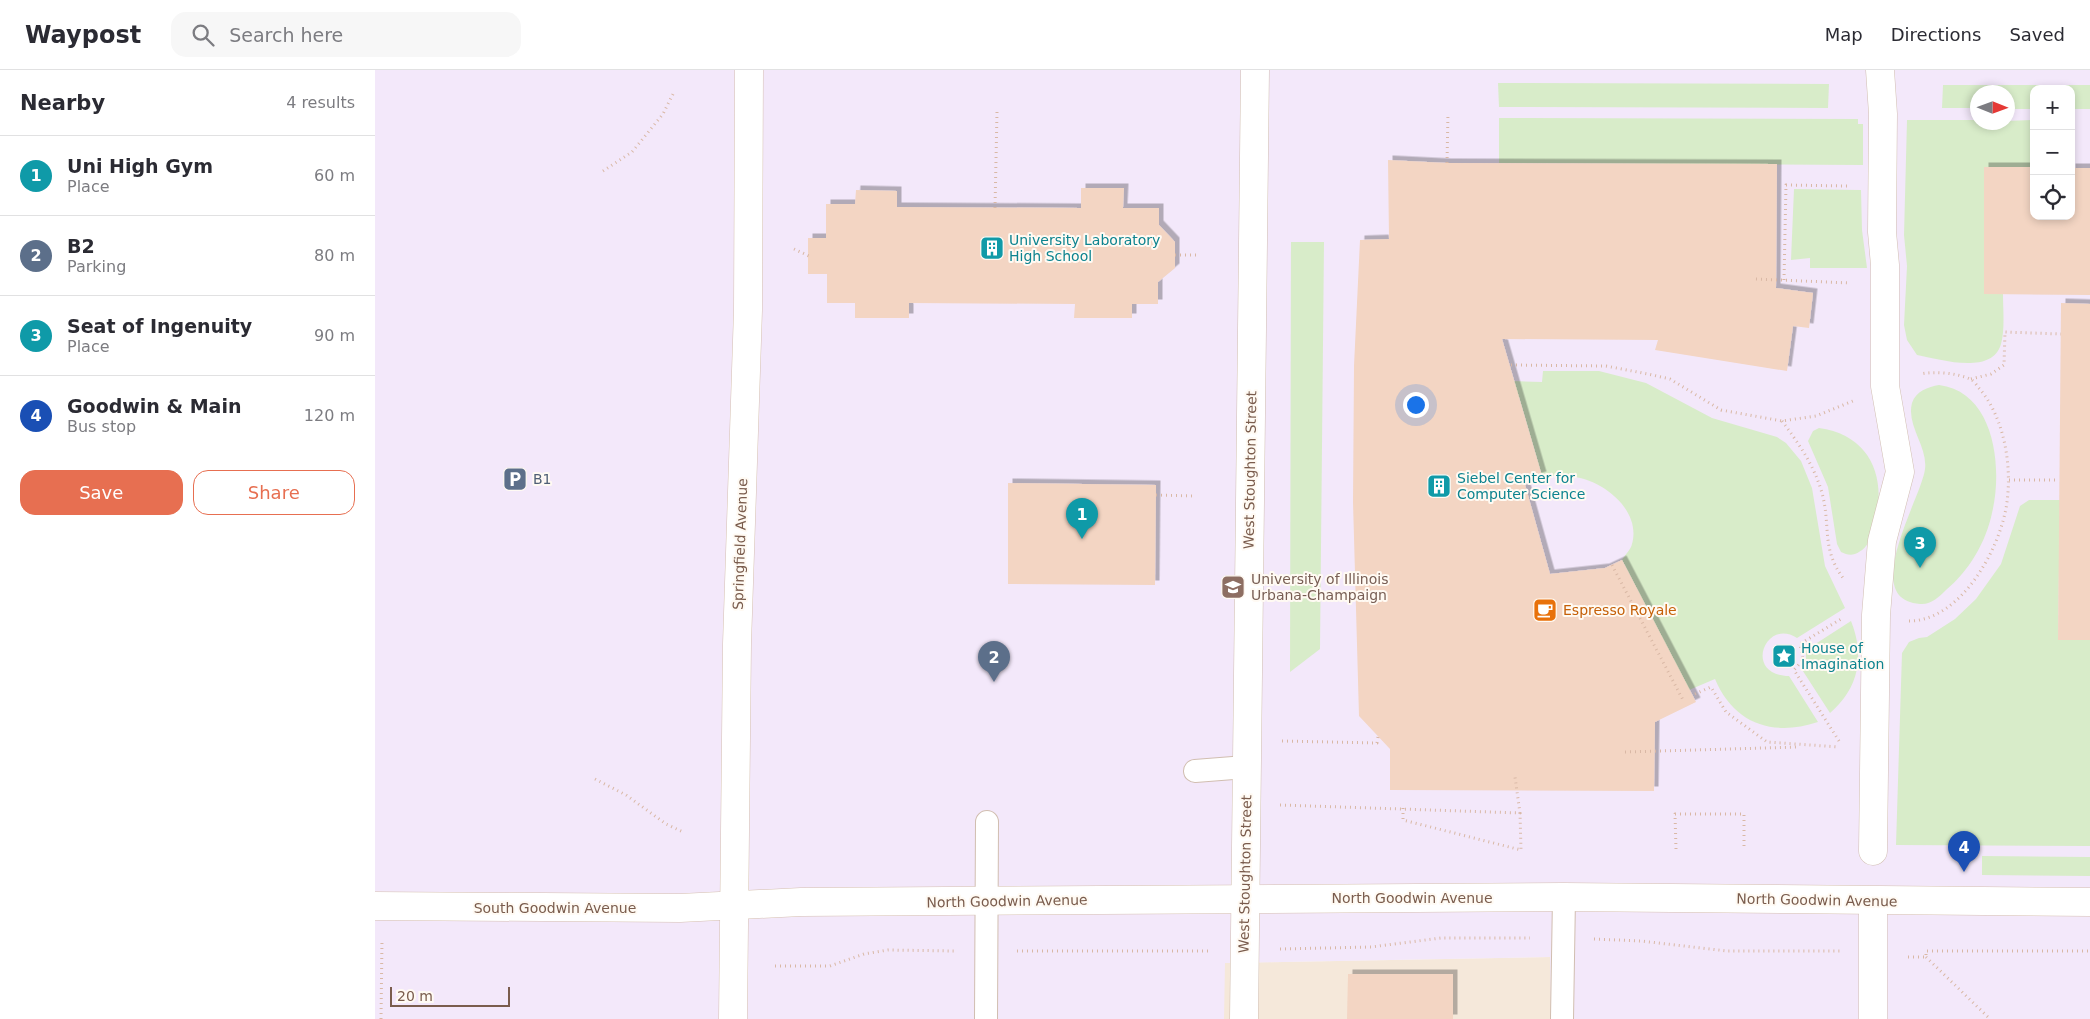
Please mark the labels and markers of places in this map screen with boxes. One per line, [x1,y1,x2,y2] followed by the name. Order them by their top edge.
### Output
[1009,232,1160,264] place label: University Laboratory High School
[979,235,1005,261] building icon: University Laboratory High School
[502,466,528,492] parking icon: B1
[1457,470,1585,502] place label: Siebel Center for Computer Science
[533,471,552,487] place label: B1
[1426,473,1452,499] building icon: Siebel Center for Computer Science
[1066,498,1098,539] pin: 1
[1904,527,1936,568] pin: 3
[1251,571,1388,603] place label: University of Illinois Urbana-Champaign
[1220,574,1246,600] school or university icon: University of Illinois Urbana-Champaign
[1532,597,1558,623] cafe icon: Espresso Royale
[1563,602,1677,618] place label: Espresso Royale
[1801,640,1884,672] place label: House of Imagination
[978,641,1010,682] pin: 2
[1771,643,1797,669] place icon: House of Imagination
[1948,831,1980,872] pin: 4

